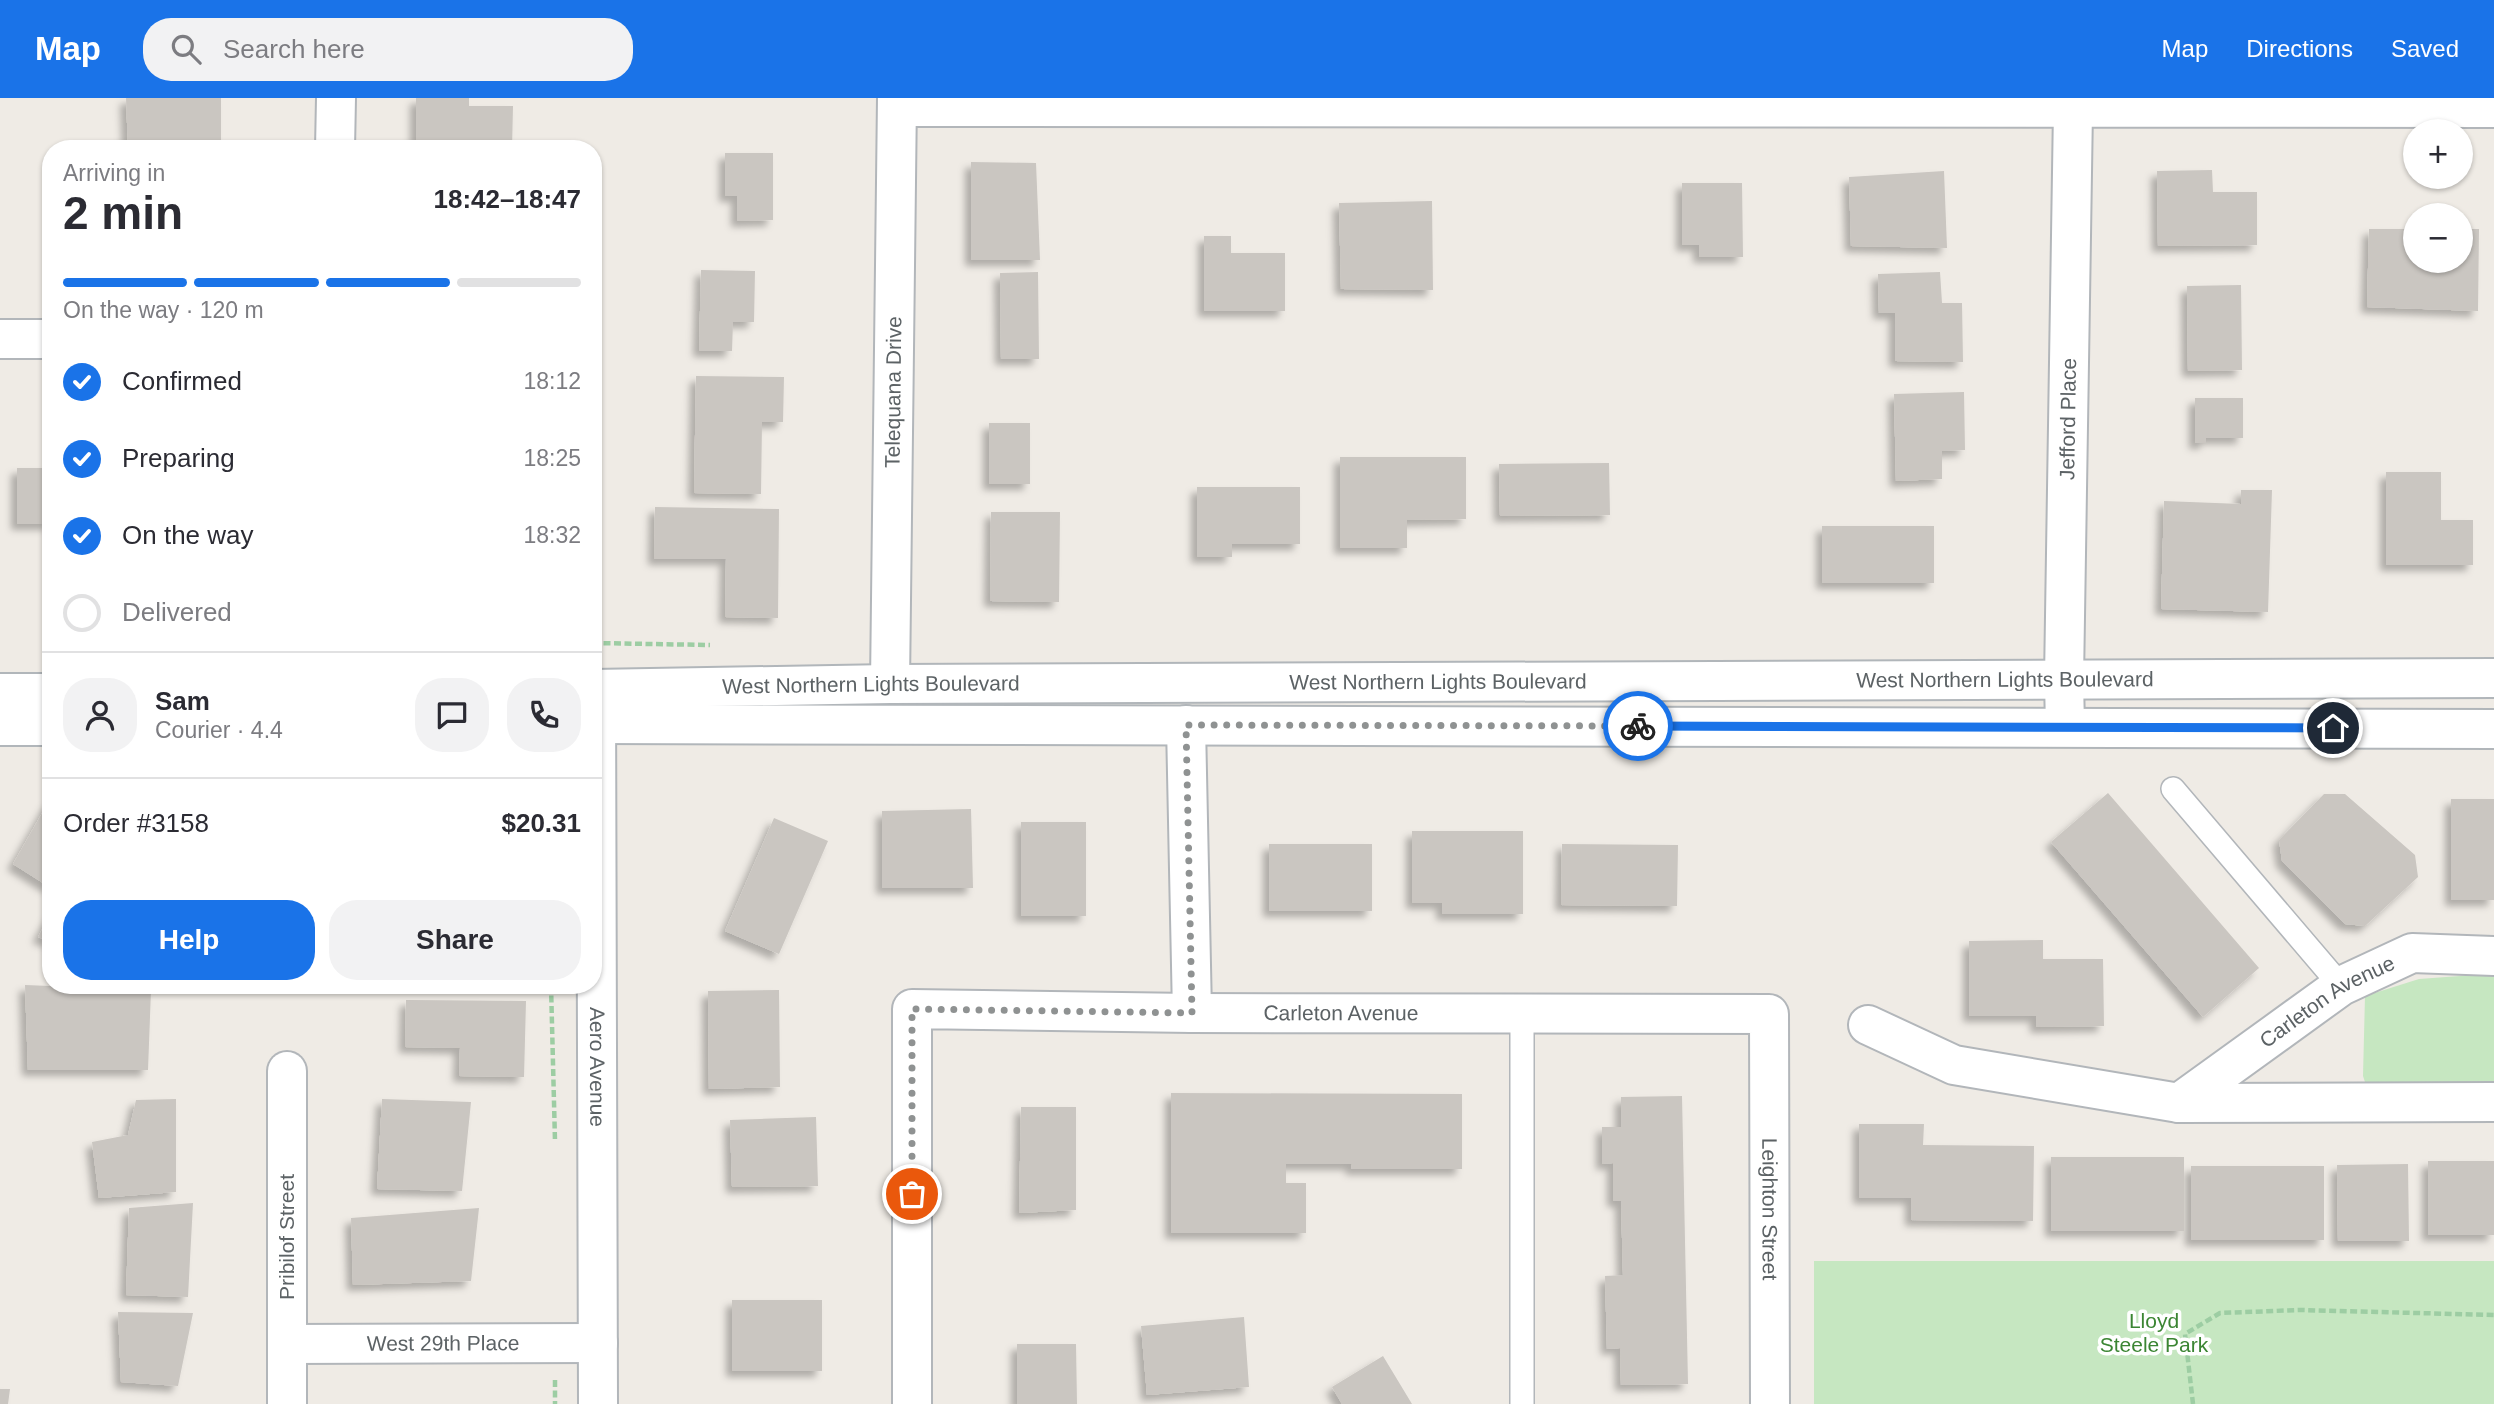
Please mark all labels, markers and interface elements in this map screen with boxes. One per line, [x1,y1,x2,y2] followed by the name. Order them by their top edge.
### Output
[143,18,633,81] search box
[35,30,101,67] text: Map
[167,30,205,68] icon: search
[223,34,365,64] text: Search here
[2162,35,2208,62] text: Map
[2246,35,2353,62] text: Directions
[2391,35,2459,62] text: Saved
[2403,119,2473,273] map controls
[2403,119,2473,189] button: +
[63,160,165,186] text: Arriving in
[434,184,581,214] text: 18:42–18:47
[63,187,183,239] text: 2 min
[2403,203,2473,273] button: −
[63,297,264,323] text: On the way · 120 m
[881,316,905,468] street label: Telequana Drive
[2055,358,2080,480] street label: Jefford Place
[63,363,101,401] icon: check
[122,366,242,396] text: Confirmed
[523,368,581,394] text: 18:12
[63,440,101,478] icon: check
[122,443,235,473] text: Preparing
[523,445,581,471] text: 18:25
[63,517,101,555] icon: check
[122,520,254,550] text: On the way
[523,522,581,548] text: 18:32
[122,597,232,627] text: Delivered
[1856,667,2154,691] street label: West Northern Lights Boulevard
[1289,669,1587,694] street label: West Northern Lights Boulevard
[722,672,1020,698] street label: West Northern Lights Boulevard
[63,678,137,752] button: person
[415,678,489,752] button: chat
[507,678,581,752] button: phone
[155,686,210,716] text: Sam
[1603,691,1673,761] courier
[2303,698,2363,758] pin
[1619,707,1657,745] icon: bike
[2314,709,2352,747] icon: home
[155,717,283,743] text: Courier · 4.4
[63,808,209,838] text: Order #3158
[501,808,581,838] text: $20.31
[63,900,315,980] button: Help
[329,900,581,980] button: Share
[2255,951,2398,1052] street label: Carleton Avenue
[1263,1001,1418,1024] street label: Carleton Avenue
[586,1007,609,1127] street label: Aero Avenue
[1758,1138,1782,1280] street label: Leighton Street
[882,1164,942,1224] pin
[275,1174,298,1300] street label: Pribilof Street
[893,1175,931,1213] icon: bag
[2100,1309,2209,1356] park label: Lloyd Steele Park
[367,1331,519,1355] street label: West 29th Place

